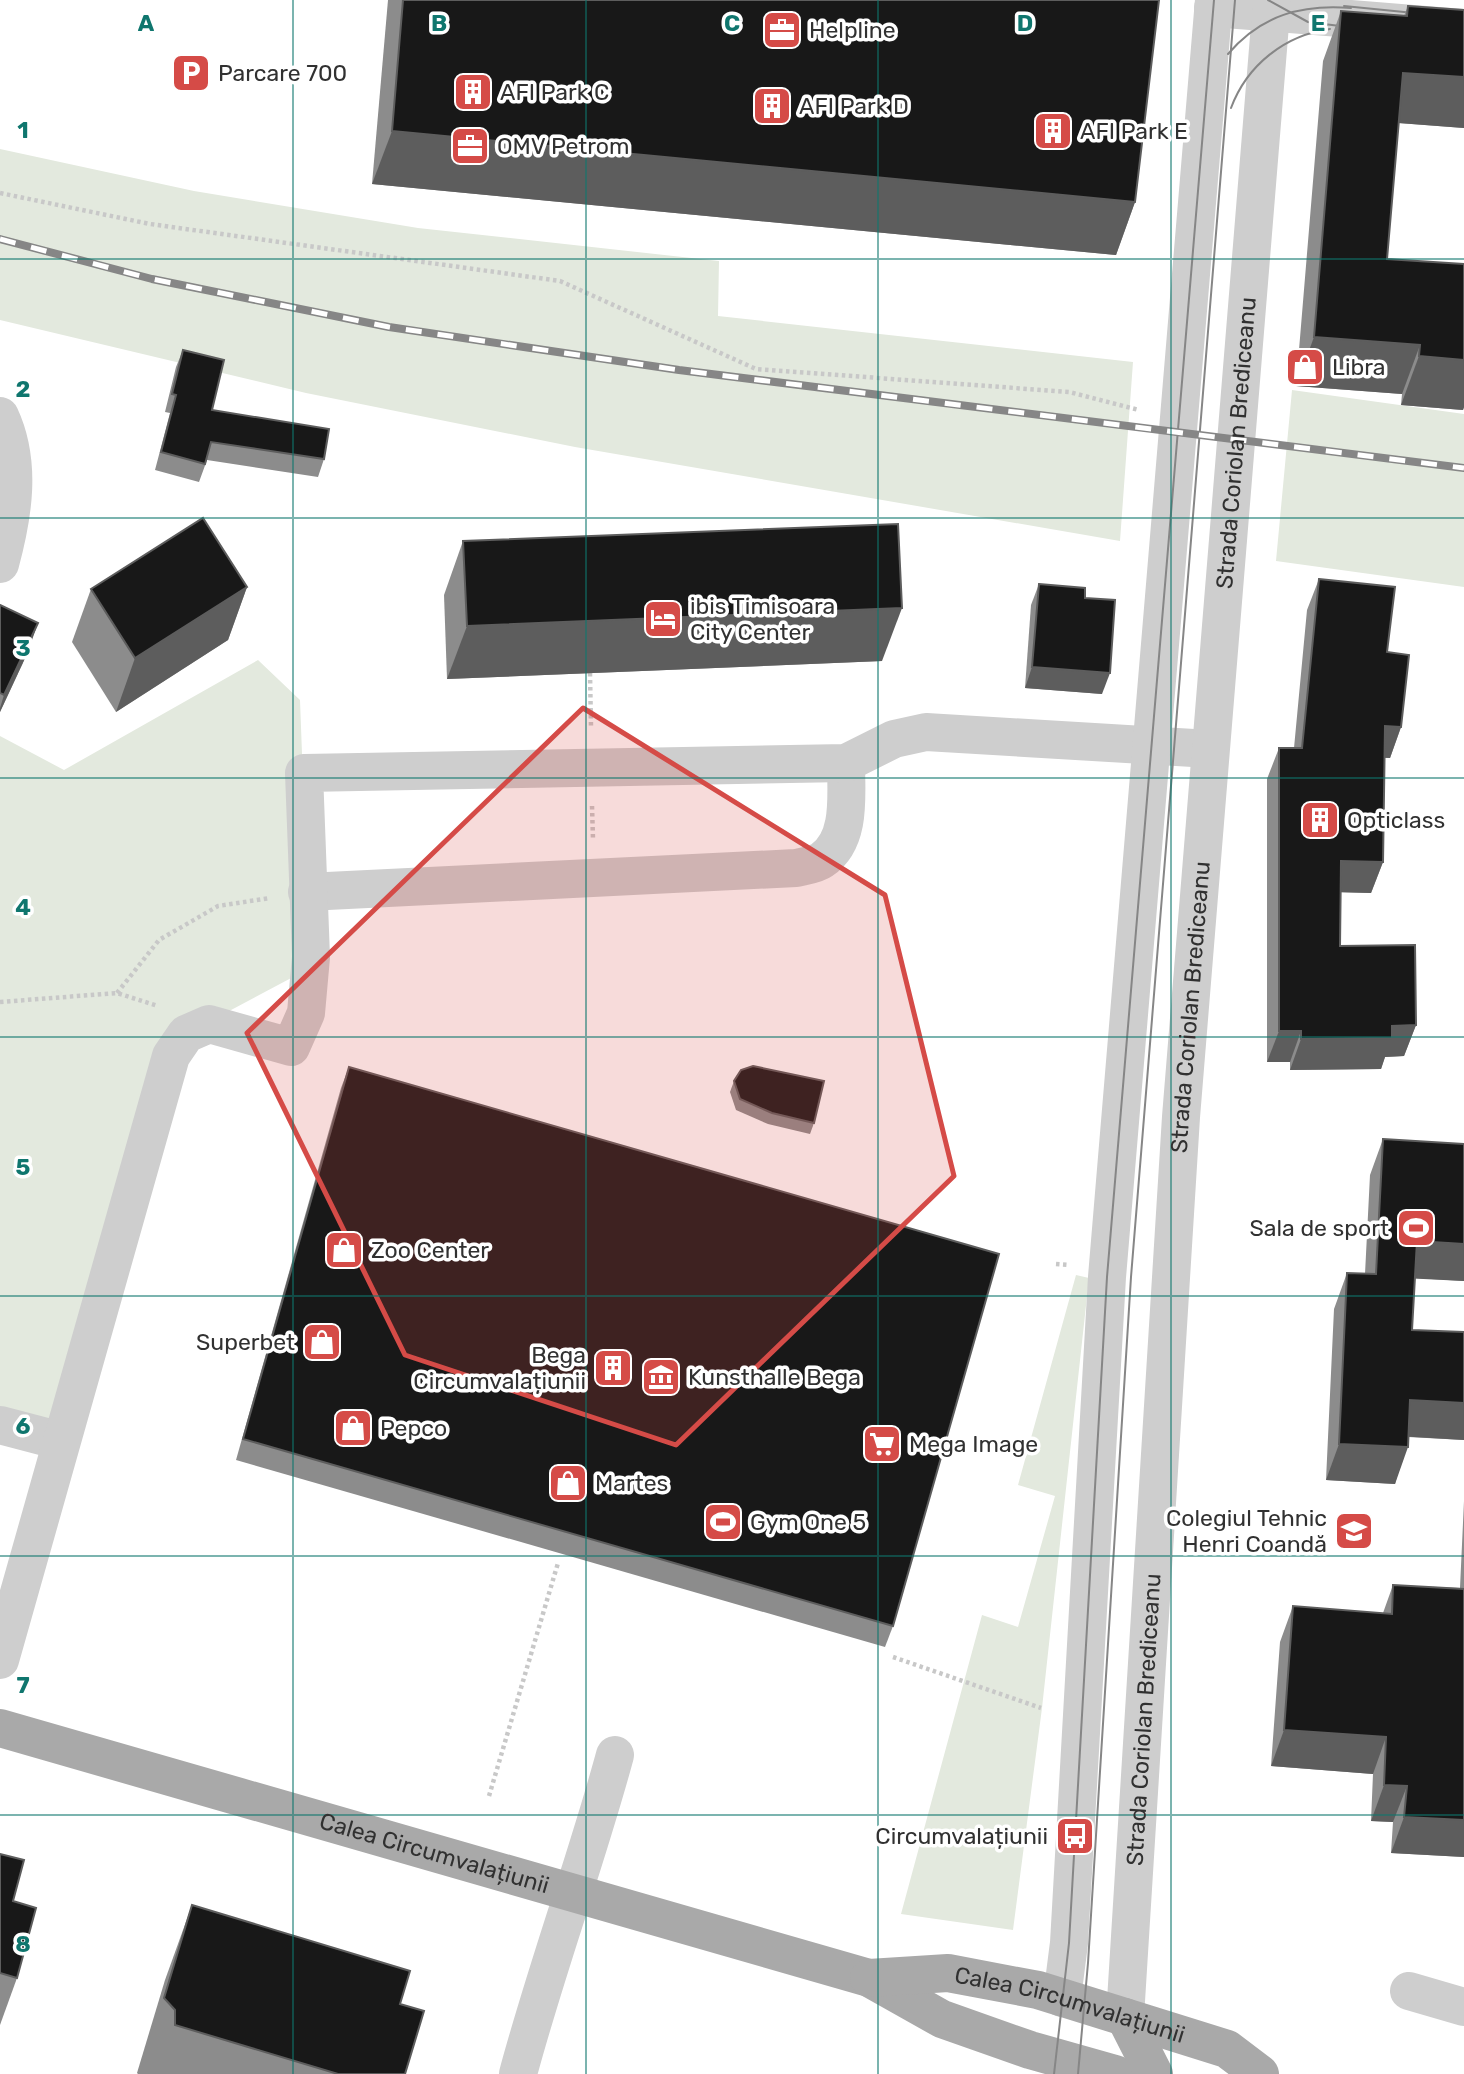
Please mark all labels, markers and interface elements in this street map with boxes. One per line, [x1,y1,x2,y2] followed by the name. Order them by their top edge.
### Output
[138,9,155,37] text: A
[431,9,447,37] text: B
[724,9,740,37] text: C
[761,9,803,51] office icon: Helpline
[1017,9,1033,37] text: D
[1311,9,1325,37] text: E
[809,16,896,44] place label: Helpline
[170,52,212,94] parking icon: Parcare 700
[218,59,347,87] place label: Parcare 700
[452,71,494,113] building icon: AFI Park C
[500,78,609,106] place label: AFI Park C
[751,85,793,127] building icon: AFI Park D
[799,92,909,120] place label: AFI Park D
[1032,110,1074,152] building icon: AFI Park E
[17,116,29,144] text: 1
[1080,117,1188,145] place label: AFI Park E
[449,125,491,167] office icon: OMV Petrom
[497,132,629,160] place label: OMV Petrom
[1210,296,1262,590] street label: Strada Coriolan Brediceanu
[1284,346,1326,388] shop icon: Libra
[1332,353,1385,381] place label: Libra
[16,375,30,403] text: 2
[690,592,835,646] place label: ibis Timisoara City Center
[642,598,684,640] hotel icon: ibis Timisoara City Center
[15,634,31,662] text: 3
[1299,799,1341,841] building icon: Opticlass
[1347,806,1445,834] place label: Opticlass
[1165,860,1216,1154] street label: Strada Coriolan Brediceanu
[15,893,31,921] text: 4
[16,1153,31,1181] text: 5
[1395,1207,1437,1249] sports icon: Sala de sport
[1250,1214,1389,1242] place label: Sala de sport
[323,1229,365,1271] shop icon: Zoo Center
[371,1236,489,1264] place label: Zoo Center
[301,1321,343,1363] shop icon: Superbet
[196,1328,295,1356] place label: Superbet
[413,1341,586,1395] place label: Bega Circumvalațiunii
[592,1347,634,1389] building icon: Bega Circumvalațiunii
[640,1356,682,1398] museum icon: Kunsthalle Bega
[688,1363,861,1391] place label: Kunsthalle Bega
[332,1407,374,1449] shop icon: Pepco
[16,1412,31,1440] text: 6
[380,1414,447,1442] place label: Pepco
[861,1423,903,1465] supermarket icon: Mega Image
[909,1430,1038,1458] place label: Mega Image
[547,1462,589,1504] shop icon: Martes
[595,1469,668,1497] place label: Martes
[702,1501,744,1543] sports icon: Gym One 5
[1166,1504,1327,1558] place label: Colegiul Tehnic Henri Coandă
[750,1508,866,1536] place label: Gym One 5
[1333,1510,1375,1552] school or university icon: Colegiul Tehnic Henri Coandă
[1120,1573,1167,1867] street label: Strada Coriolan Brediceanu
[16,1671,30,1699] text: 7
[316,1807,552,1899] street label: Calea Circumvalațiunii
[1054,1815,1096,1857] bus stop icon: Circumvalațiunii
[875,1822,1048,1850] place label: Circumvalațiunii
[15,1930,31,1958] text: 8
[952,1961,1188,2049] street label: Calea Circumvalațiunii

